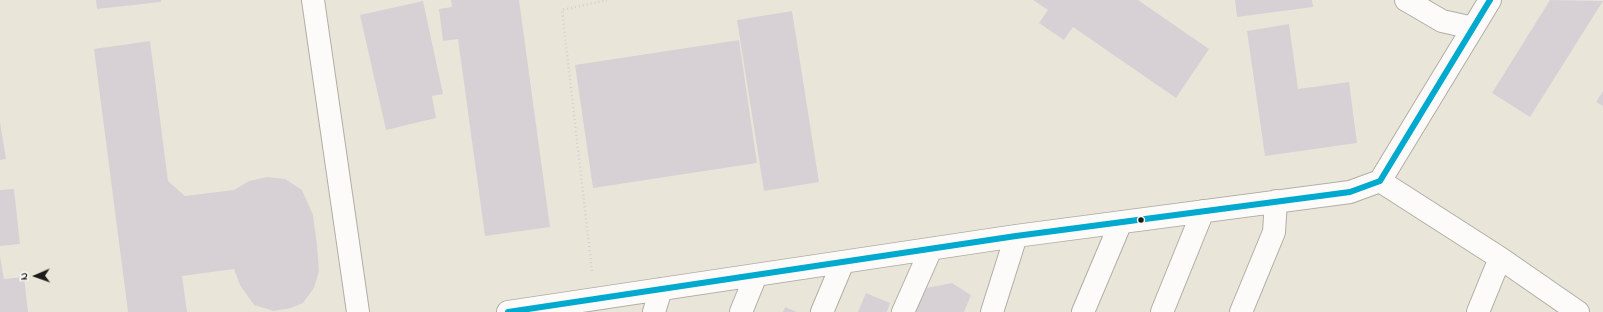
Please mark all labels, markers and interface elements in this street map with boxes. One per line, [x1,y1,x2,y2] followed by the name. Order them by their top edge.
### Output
[1136,215,1146,225] unlabelled marker
[16,256,56,296] north arrow
[16,272,32,280] text: N

